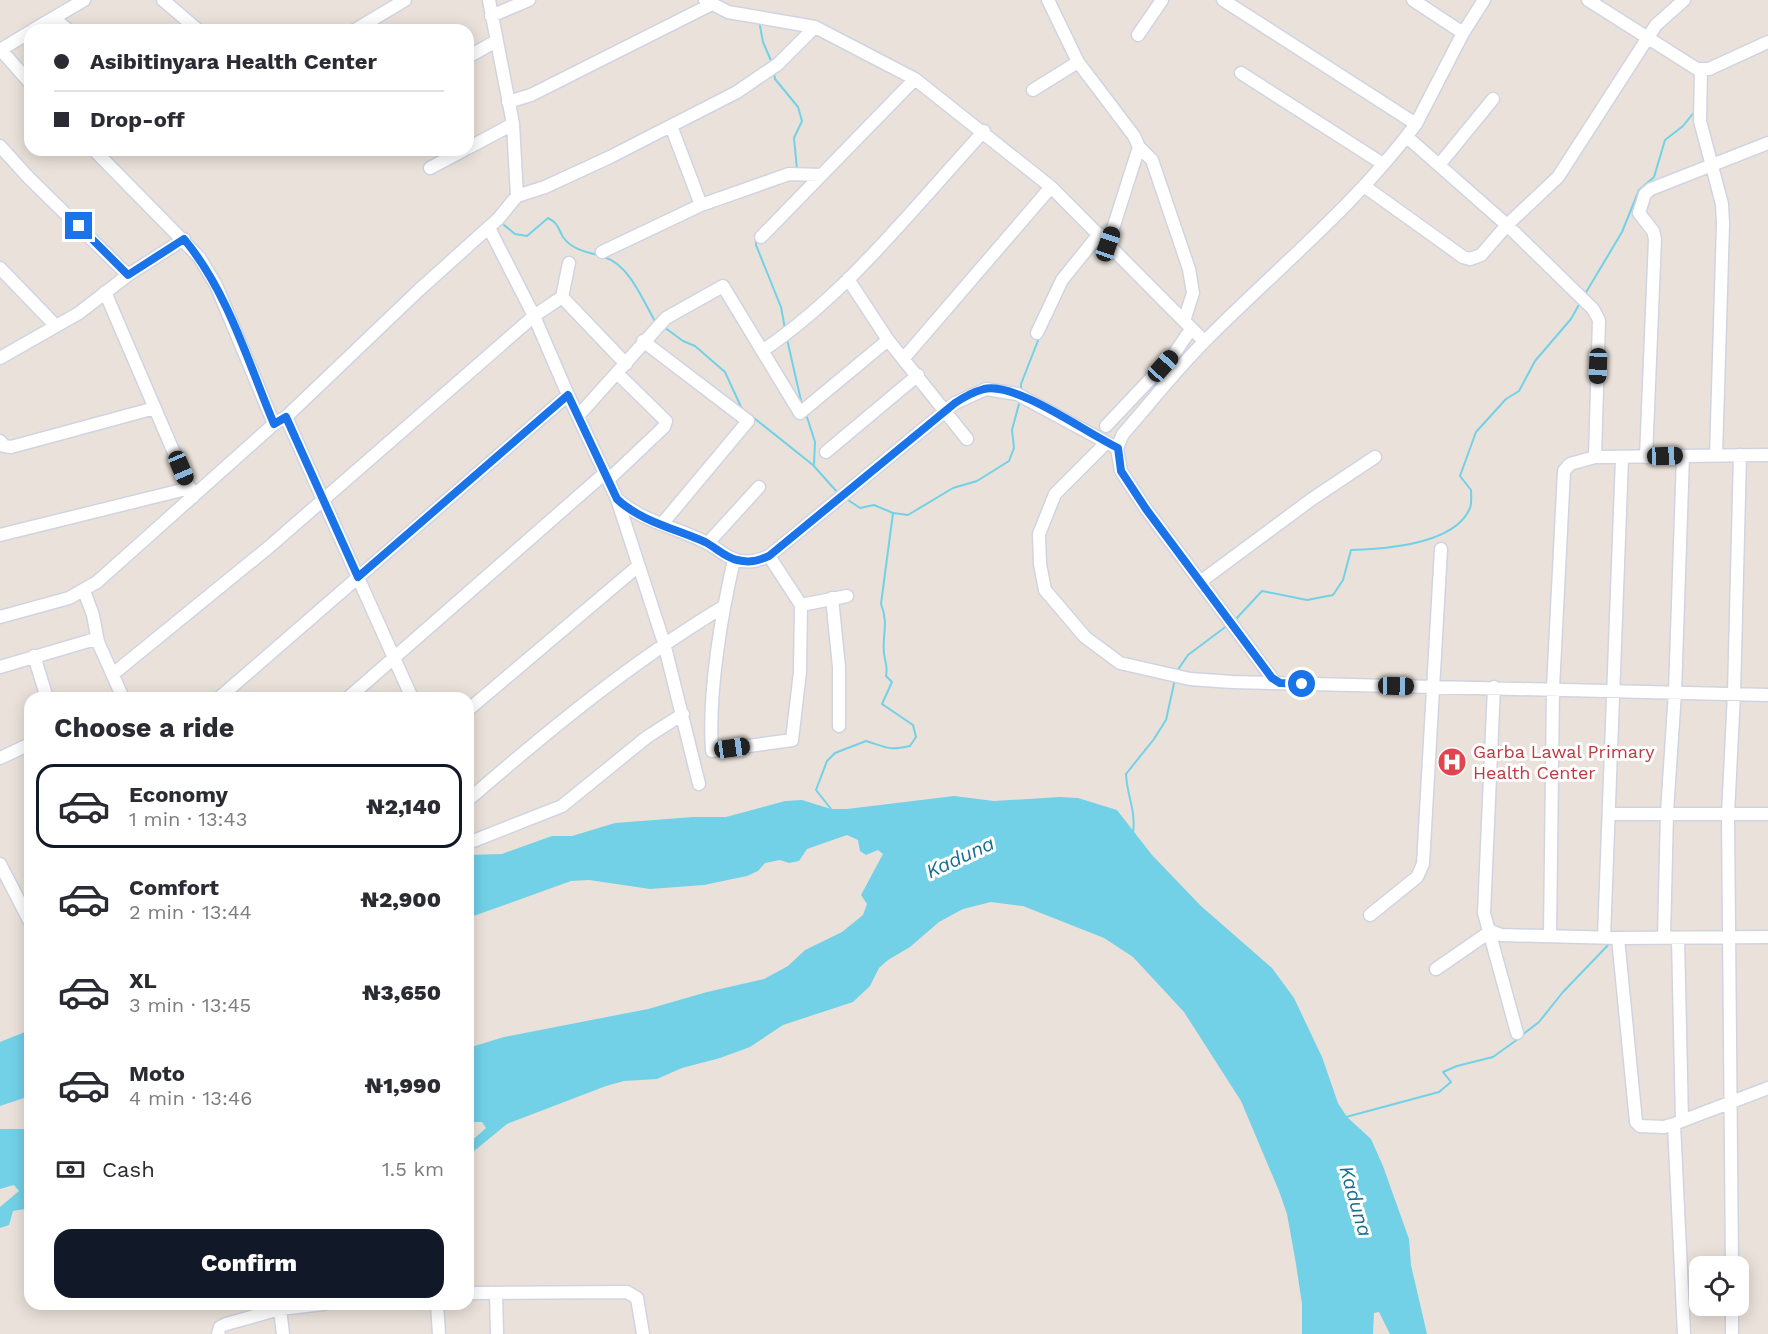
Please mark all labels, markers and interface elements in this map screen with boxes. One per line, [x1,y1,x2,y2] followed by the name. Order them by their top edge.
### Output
[90,49,377,74] text: Asibitinyara Health Center
[90,107,185,132] text: Drop-off
[65,212,92,239] route end
[1094,224,1122,264] car
[1144,347,1182,385] car
[1588,348,1608,384] car
[1647,446,1683,466] car
[166,448,196,488] car
[1288,670,1315,697] route start
[1378,677,1414,695] car
[54,712,234,744] text: Choose a ride
[713,737,751,759] car
[1473,741,1655,783] place label: Garba Lawal Primary Health Center
[1436,746,1468,778] hospital icon: Garba Lawal Primary Health Center
[57,779,111,833] icon: car
[129,782,228,807] text: Economy
[366,794,441,819] text: ₦2,140
[129,807,247,831] text: 1 min · 13:43
[922,831,998,883] water label: Kaduna
[57,872,111,926] icon: car
[129,875,219,900] text: Comfort
[360,887,441,912] text: ₦2,900
[129,900,252,924] text: 2 min · 13:44
[57,965,111,1019] icon: car
[129,968,157,993] text: XL
[362,980,441,1005] text: ₦3,650
[129,993,251,1017] text: 3 min · 13:45
[57,1058,111,1112] icon: car
[129,1061,185,1086] text: Moto
[364,1073,441,1098] text: ₦1,990
[129,1086,252,1110] text: 4 min · 13:46
[54,1153,87,1186] icon: cash
[102,1157,155,1182] text: Cash
[382,1157,444,1181] text: 1.5 km
[1334,1163,1378,1239] water label: Kaduna
[54,1229,444,1298] button: Confirm
[1689,1256,1749,1316] map controls
[1689,1256,1749,1316] button: locate

